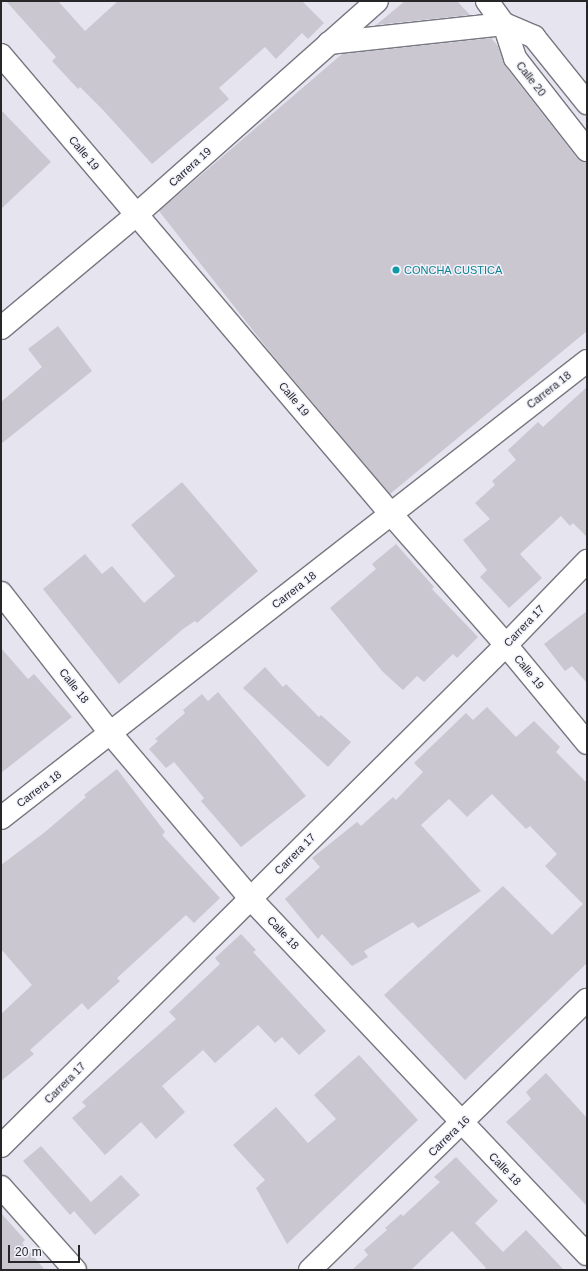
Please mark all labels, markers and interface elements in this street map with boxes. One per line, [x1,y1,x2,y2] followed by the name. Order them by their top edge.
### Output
[513,59,549,99] street label: Calle 20
[66,133,102,173] street label: Calle 19
[166,145,214,189] street label: Carrera 19
[404,263,503,277] place label: CONCHA CUSTICA
[391,265,401,275] marker: CONCHA CUSTICA
[524,369,574,411] street label: Carrera 18
[276,379,312,419] street label: Calle 19
[269,569,319,611] street label: Carrera 18
[501,603,547,649] street label: Carrera 17
[511,652,547,692] street label: Calle 19
[56,666,92,706] street label: Calle 18
[14,768,64,810] street label: Carrera 18
[272,831,318,877] street label: Carrera 17
[264,914,302,952] street label: Calle 18
[42,1060,88,1106] street label: Carrera 17
[426,1113,472,1159] street label: Carrera 16
[486,1150,524,1188] street label: Calle 18
[10,1237,82,1263] scale bar
[15,1245,42,1259] text: 20 m

